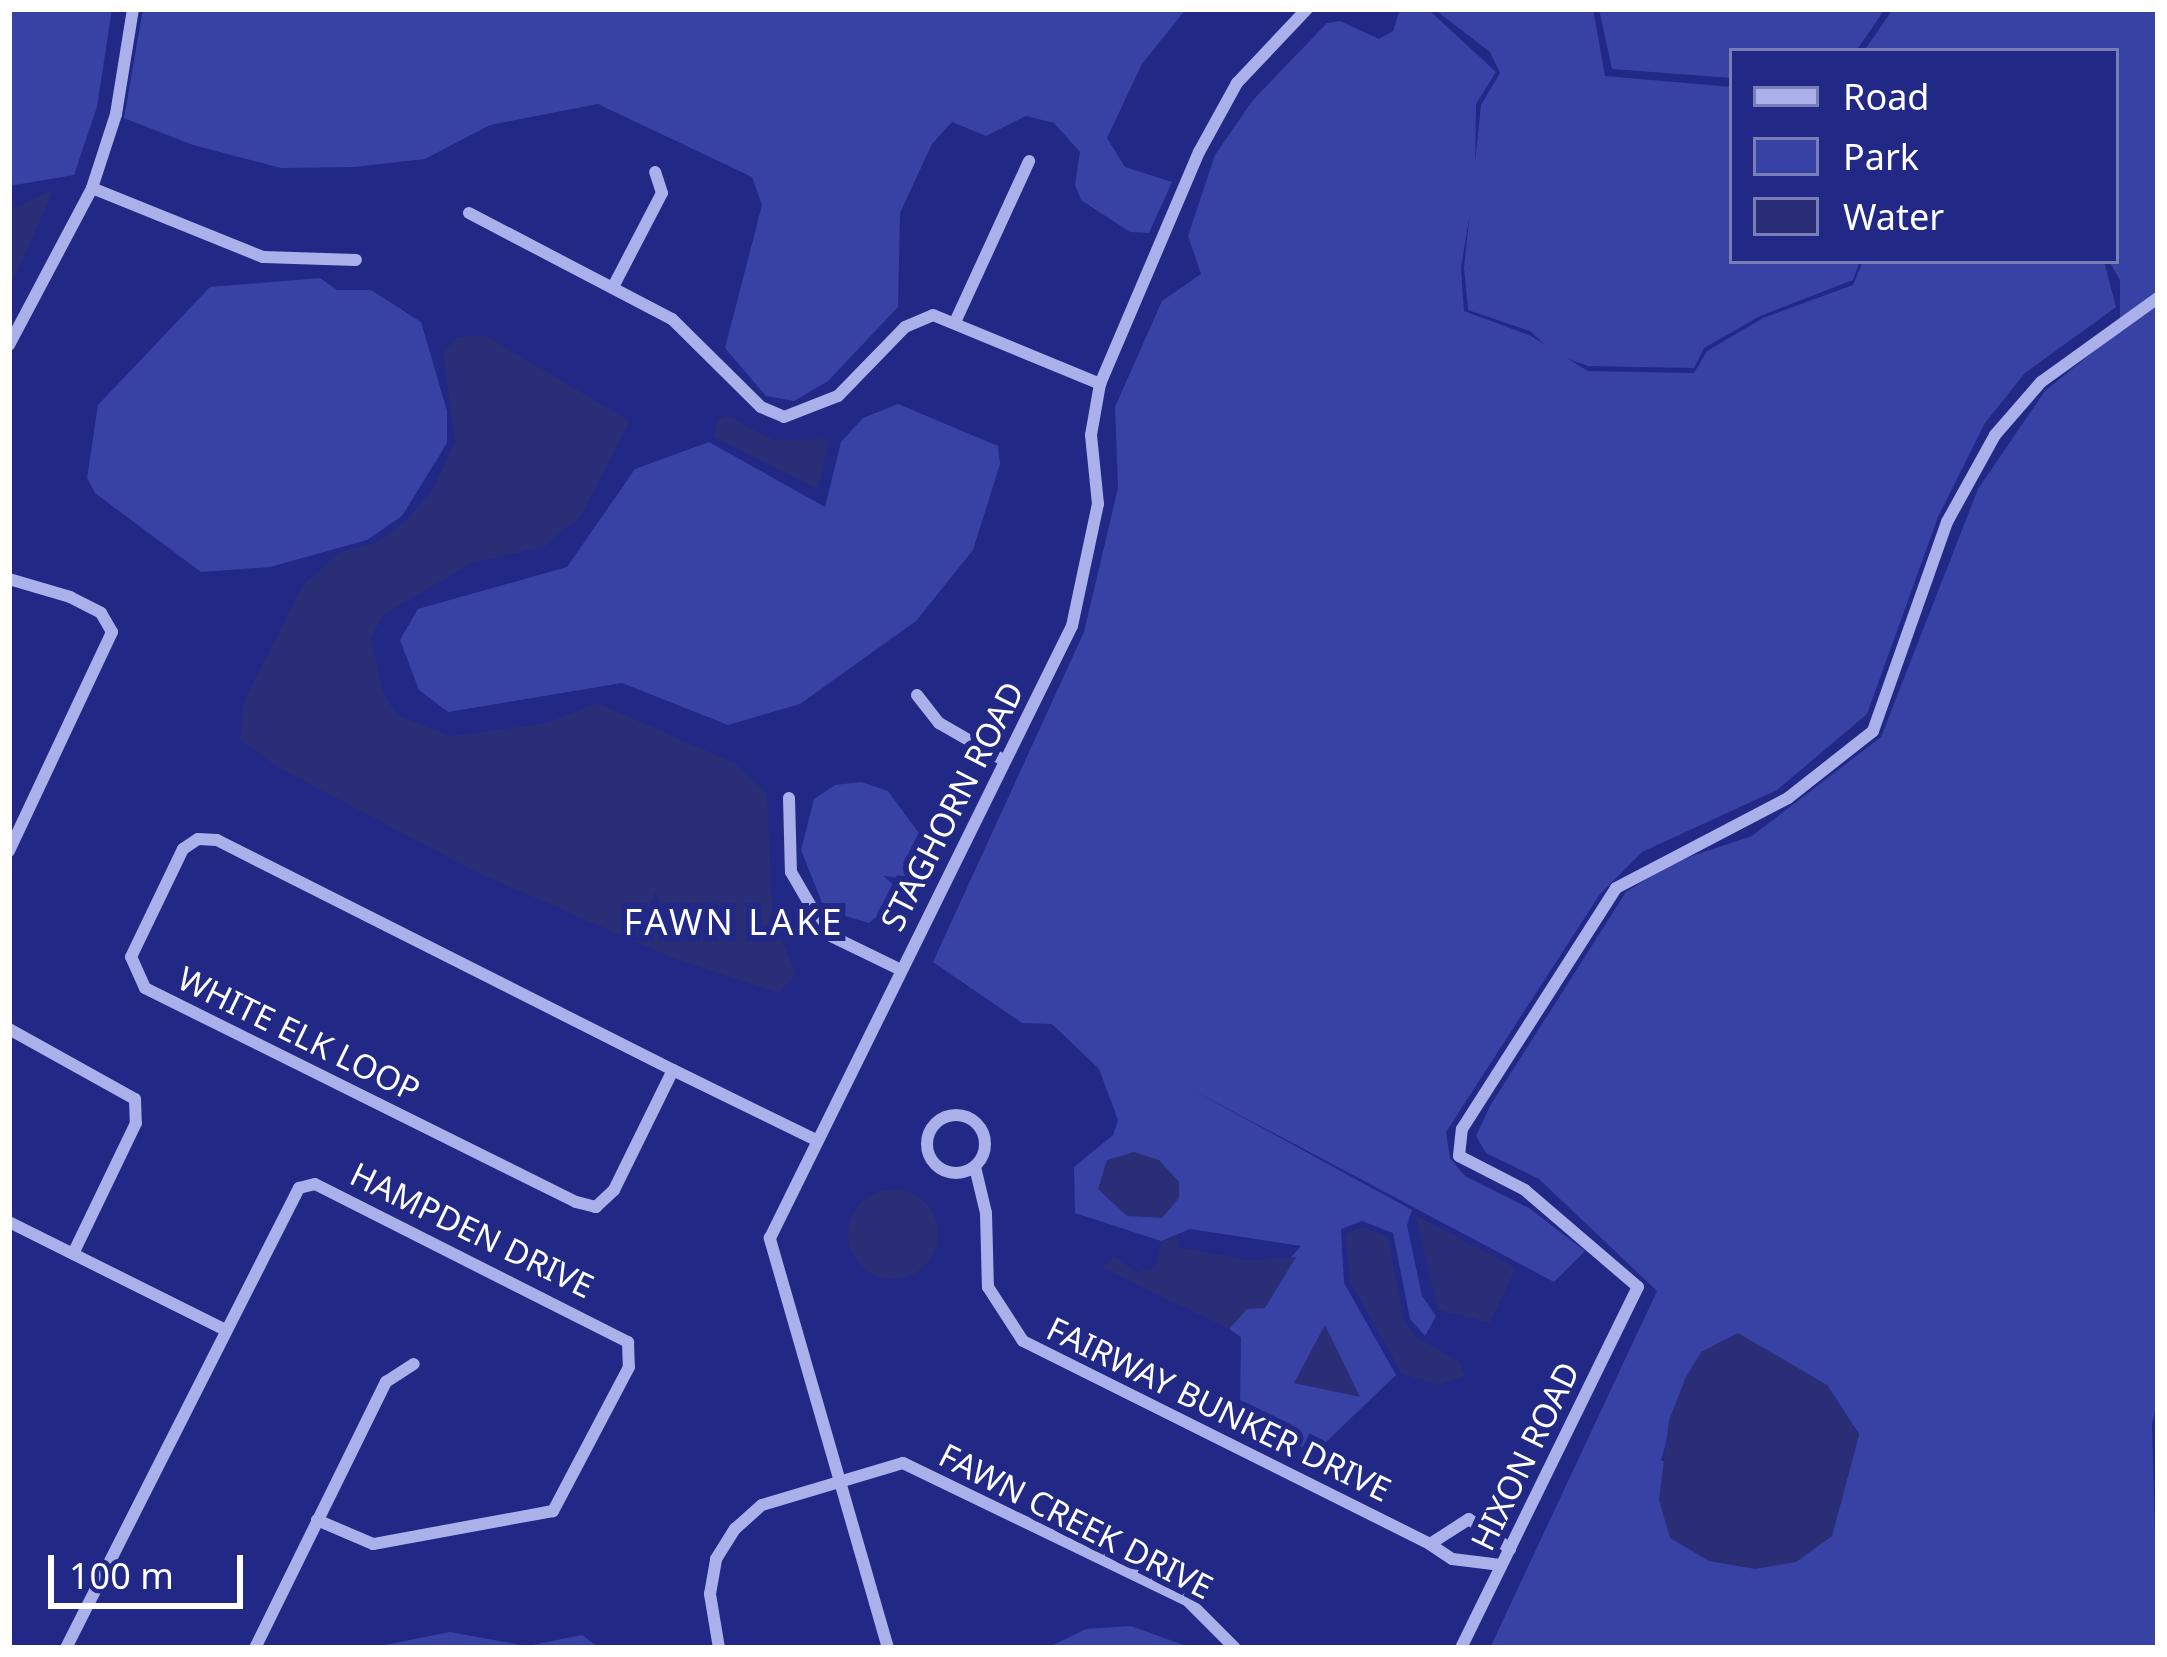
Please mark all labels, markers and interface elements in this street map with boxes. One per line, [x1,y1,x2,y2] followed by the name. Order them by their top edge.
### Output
[1729,48,2119,264] legend
[1843,72,1930,121] text: Road
[1843,132,1919,181] text: Park
[1843,192,1944,241] text: Water
[872,675,1032,937] street label: STAGHORN ROAD
[624,900,844,944] district label: FAWN LAKE
[172,958,426,1110] street label: WHITE ELK LOOP
[344,1154,600,1306] street label: HAMPDEN DRIVE
[1041,1308,1397,1510] street label: FAIRWAY BUNKER DRIVE
[1462,1355,1588,1557] street label: HIXON ROAD
[933,1435,1219,1607] street label: FAWN CREEK DRIVE
[54,1531,249,1605] scale bar
[69,1551,174,1600] text: 100 m

